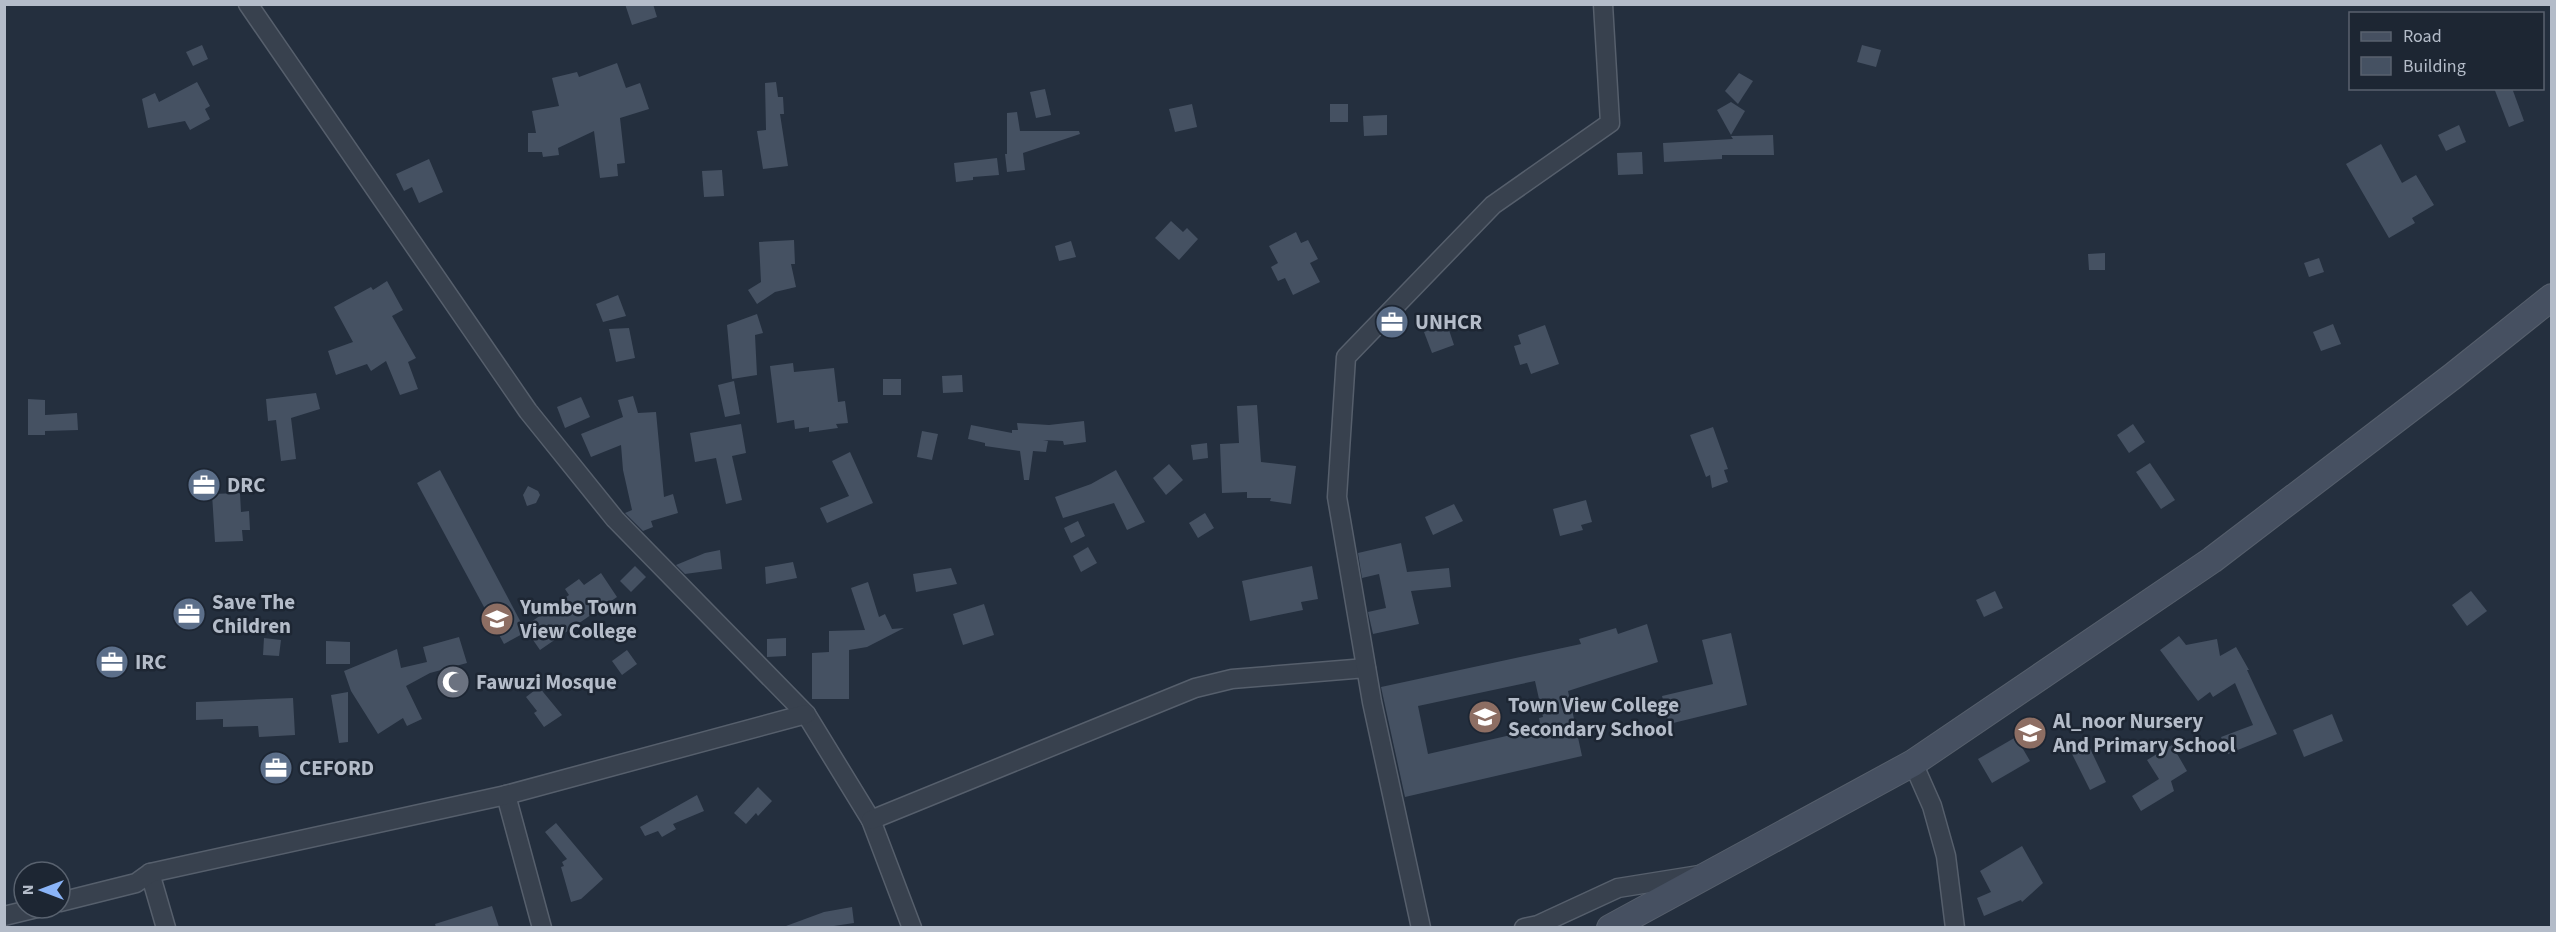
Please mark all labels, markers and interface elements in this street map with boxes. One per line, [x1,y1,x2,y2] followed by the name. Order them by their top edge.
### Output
[2349,12,2544,90] legend
[2403,24,2442,49] text: Road
[2403,54,2466,79] text: Building
[1374,304,1410,340] office icon: UNHCR
[1415,307,1482,337] place label: UNHCR
[186,467,222,503] office icon: DRC
[227,470,265,500] place label: DRC
[212,587,295,641] place label: Save The Children
[519,592,637,646] place label: Yumbe Town View College
[171,596,207,632] office icon: Save The Children
[479,601,515,637] school or university icon: Yumbe Town View College
[94,644,130,680] office icon: IRC
[135,647,166,677] place label: IRC
[435,664,471,700] mosque icon: Fawuzi Mosque
[476,667,617,697] place label: Fawuzi Mosque
[1508,690,1679,744] place label: Town View College Secondary School
[1467,699,1503,735] school or university icon: Town View College Secondary School
[2052,706,2235,760] place label: Al_noor Nursery And Primary School
[2012,715,2048,751] school or university icon: Al_noor Nursery And Primary School
[258,750,294,786] office icon: CEFORD
[299,753,374,783] place label: CEFORD
[12,860,72,920] north arrow
[17,885,39,895] text: N

